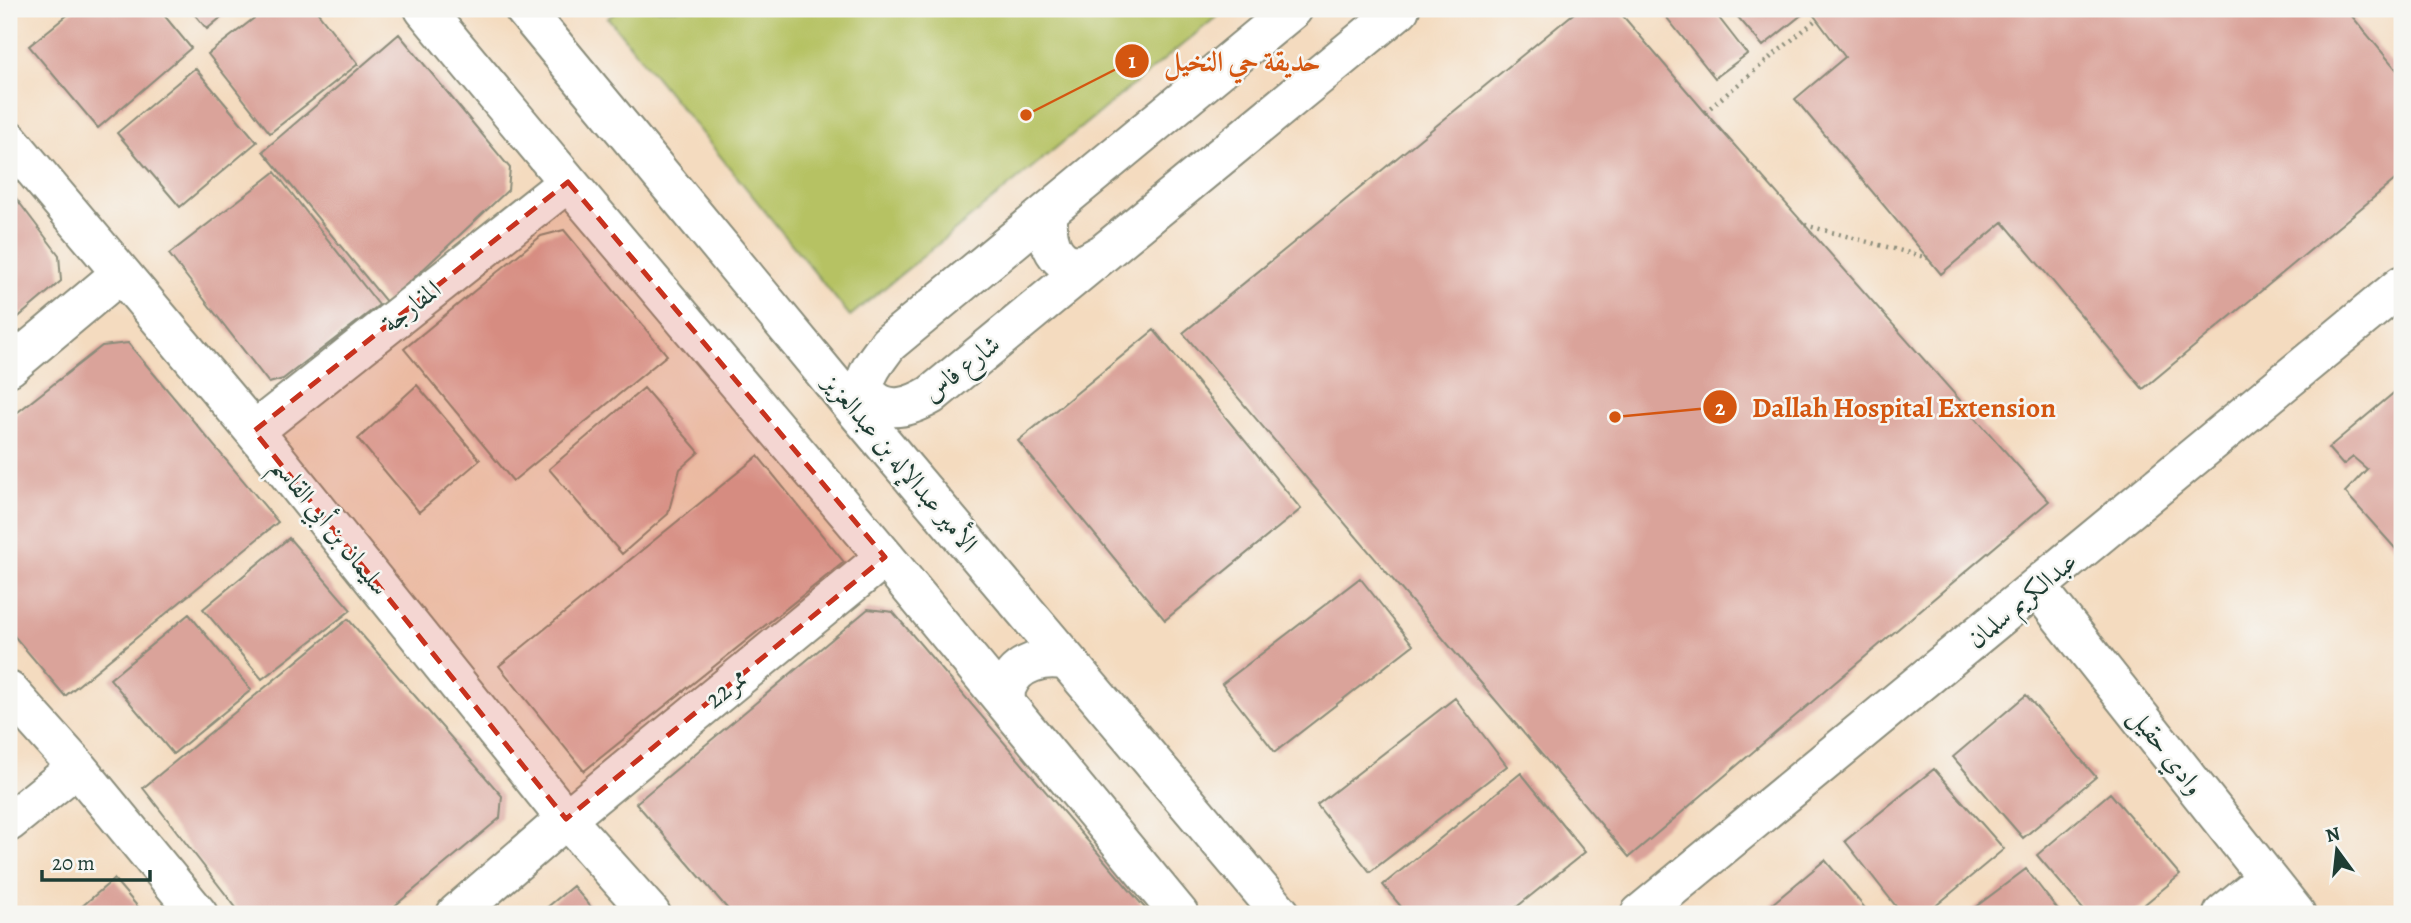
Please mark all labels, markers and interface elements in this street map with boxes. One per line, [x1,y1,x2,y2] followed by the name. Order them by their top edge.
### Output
[1114,36,1334,85] callout: حديقة حي النخيل
[1164,43,1320,84] text: حديقة حي النخيل
[1128,47,1136,75] text: 1
[374,272,448,341] street label: المفارجة
[915,327,1010,413] street label: شارع فاس
[813,364,987,561] street label: الأمير عبدالإله بن عبدالعزيز
[1703,383,2070,432] callout: Dallah Hospital Extension
[1752,389,2056,427] text: Dallah Hospital Extension
[1715,394,1725,422] text: 2
[258,450,397,608] street label: سليمان بن أبي القاسم
[1960,544,2088,661] street label: عبدالكريم سلمان
[698,661,755,716] street label: ممر22
[2119,700,2212,804] street label: وادي حقيل
[2302,814,2372,884] north arrow
[2323,820,2343,849] text: N
[42,839,150,883] scale bar
[52,849,95,877] text: 20 m

